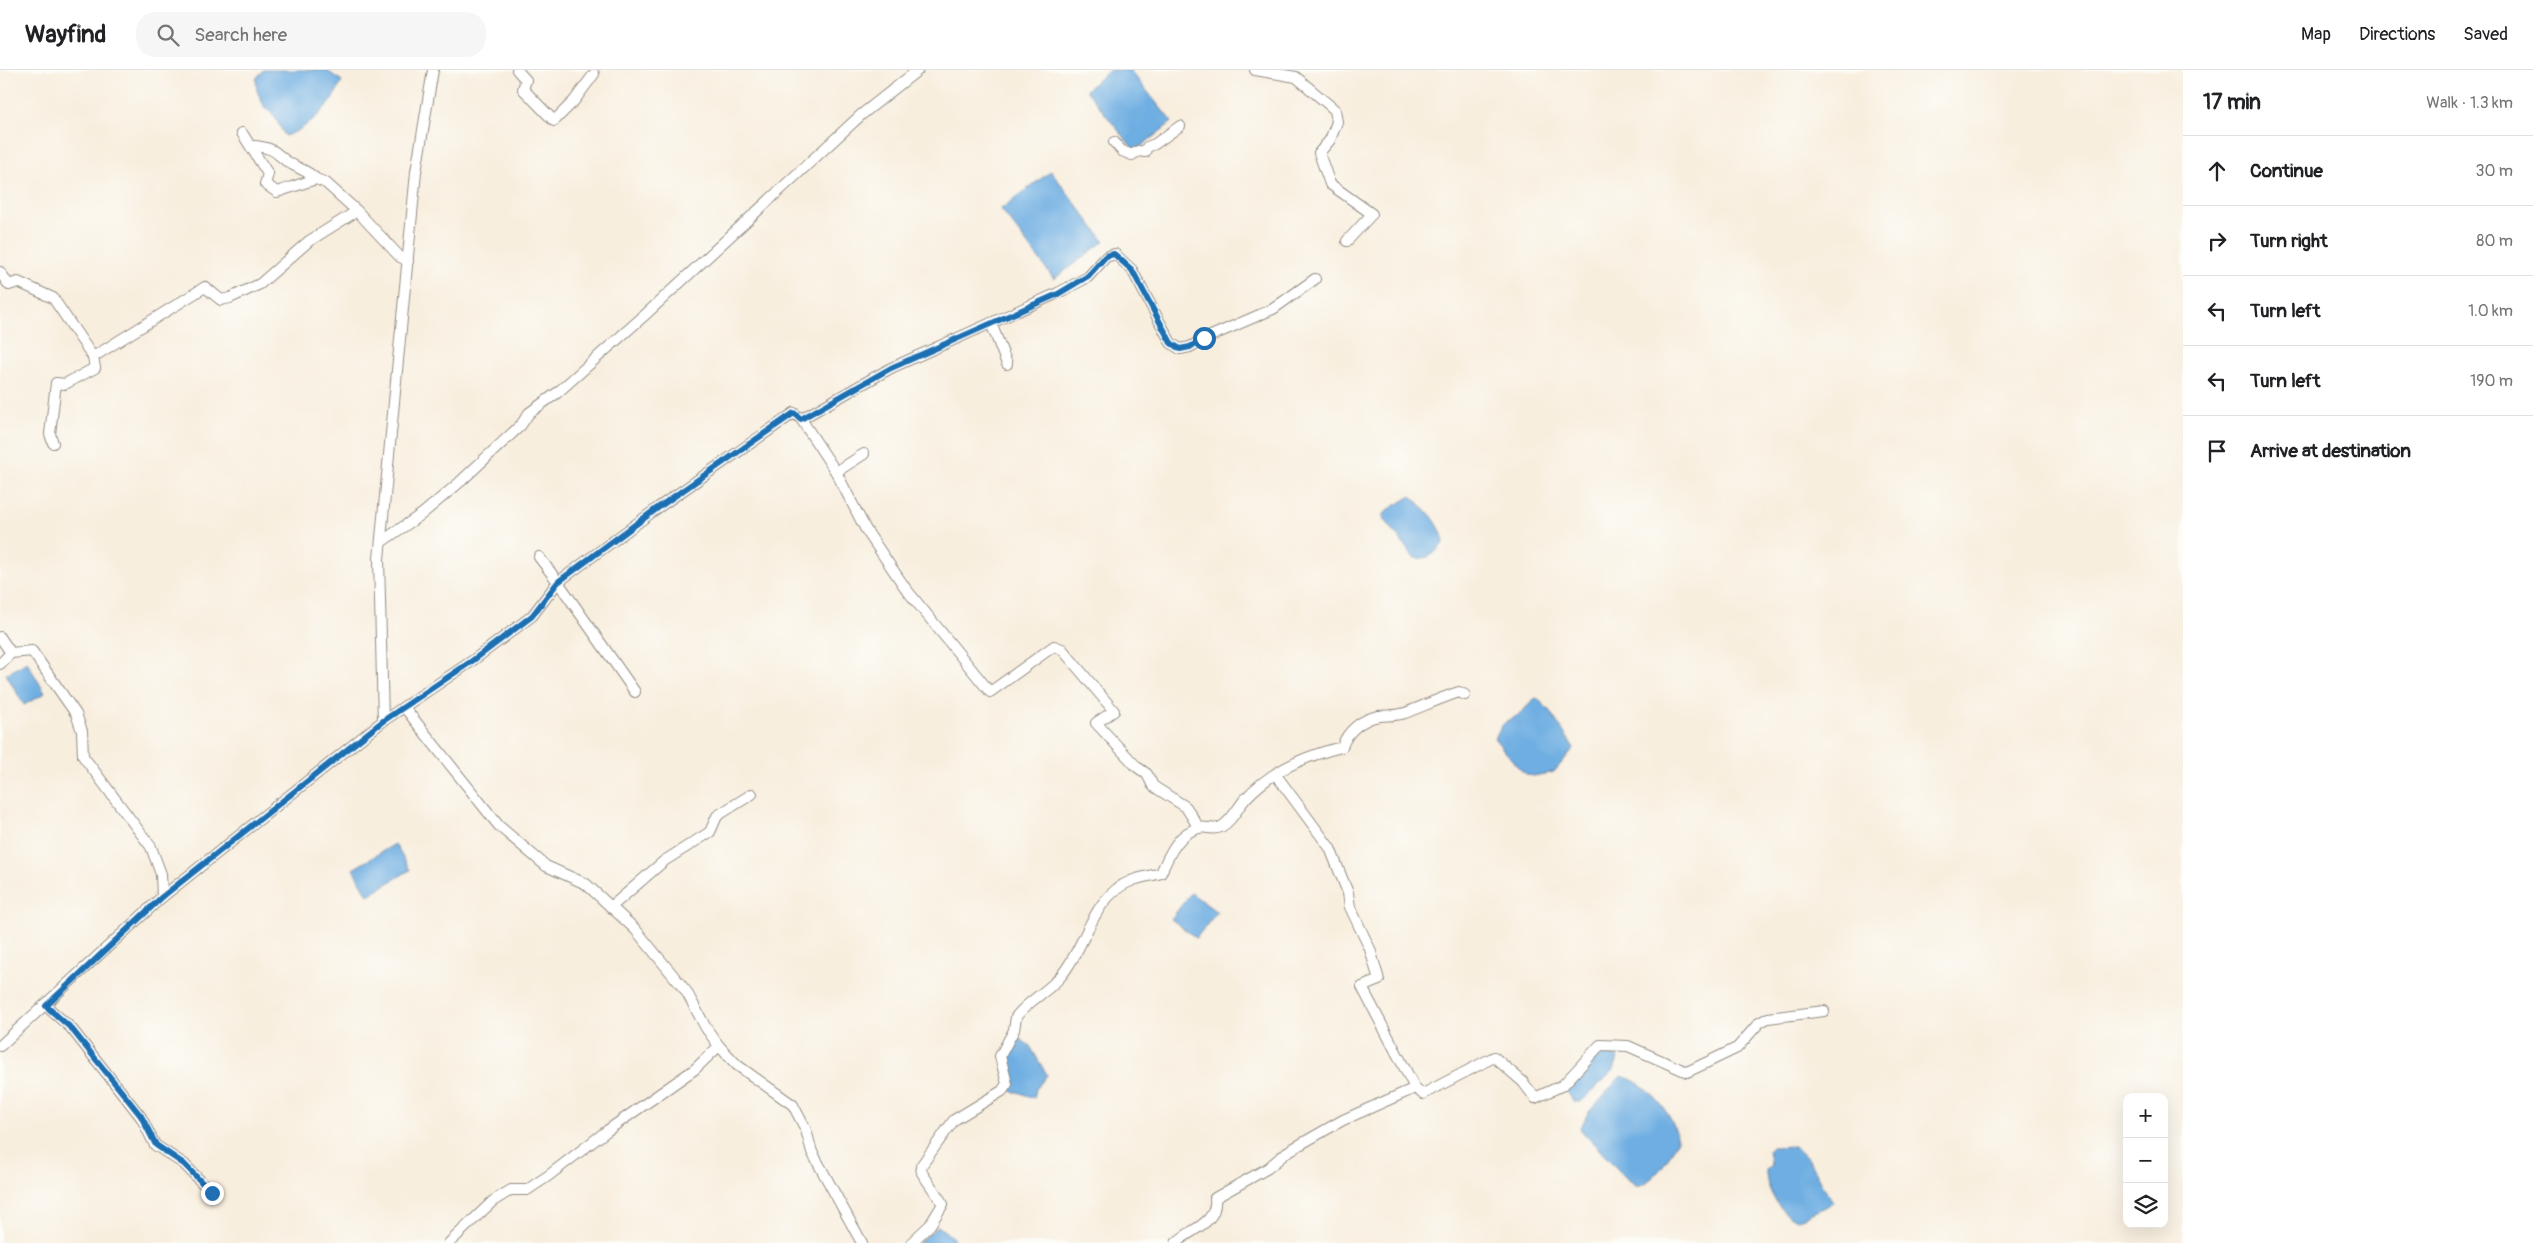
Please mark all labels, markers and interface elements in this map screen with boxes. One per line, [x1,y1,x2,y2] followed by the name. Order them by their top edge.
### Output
[136,12,486,57] search box
[25,20,106,49] text: Wayfind
[154,21,182,49] icon: search
[194,23,287,47] text: Search here
[2301,23,2331,46] text: Map
[2359,23,2435,46] text: Directions
[2463,23,2508,46] text: Saved
[2203,89,2261,116] text: 17 min
[2426,93,2513,113] text: Walk · 1.3 km
[2203,157,2231,185] icon: ahead
[2250,159,2323,183] text: Continue
[2475,161,2513,181] text: 30 m
[2203,227,2231,255] icon: right
[2250,229,2328,253] text: Turn right
[2476,231,2513,251] text: 80 m
[2203,297,2231,325] icon: left
[2250,299,2320,323] text: Turn left
[2468,301,2513,321] text: 1.0 km
[1193,327,1216,350] route start
[2203,367,2231,395] icon: left
[2250,369,2320,393] text: Turn left
[2470,371,2513,391] text: 190 m
[2203,437,2231,465] icon: arrive
[2250,439,2411,463] text: Arrive at destination
[2123,1093,2168,1228] map controls
[2123,1093,2168,1138] button: +
[2123,1138,2168,1183] button: −
[201,1182,224,1205] route end
[2123,1183,2168,1228] button: layers

